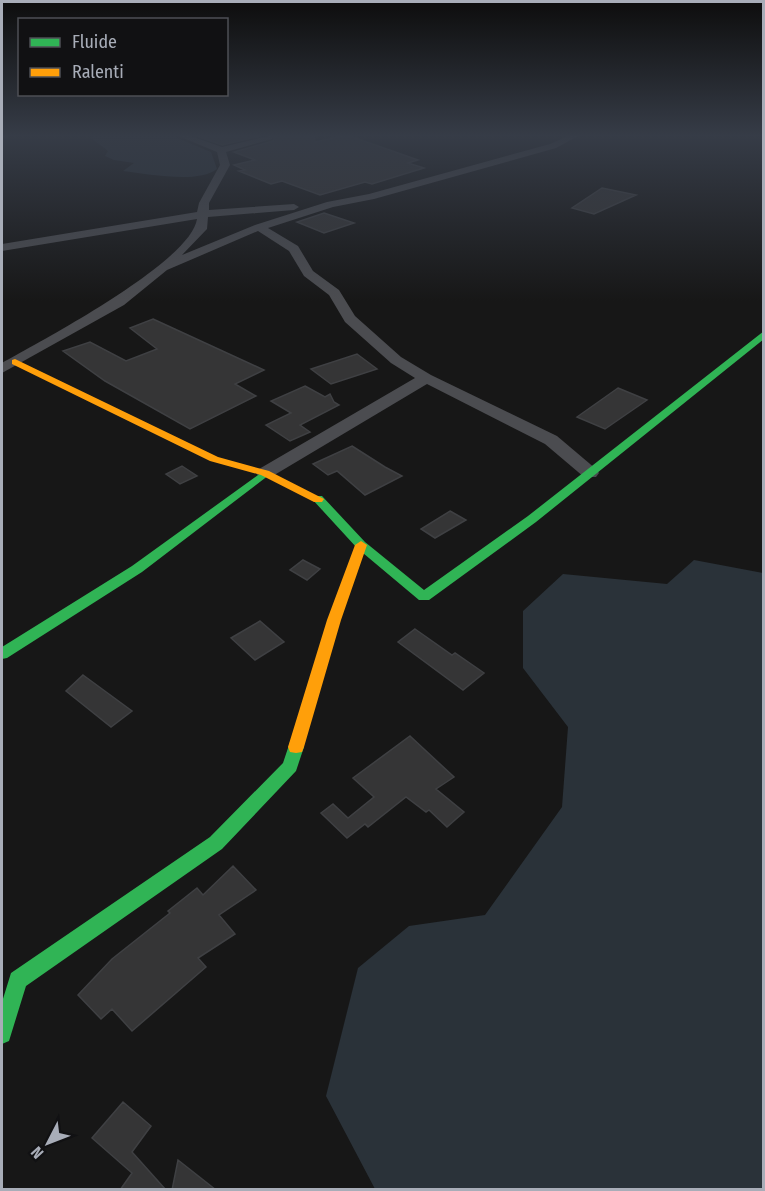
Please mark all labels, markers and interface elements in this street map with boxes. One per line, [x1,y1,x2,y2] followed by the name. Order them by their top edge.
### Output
[18,18,228,96] legend
[72,31,117,53] text: Fluide
[72,61,124,83] text: Ralenti
[18,1113,78,1173] north arrow
[27,1143,47,1163] text: N

